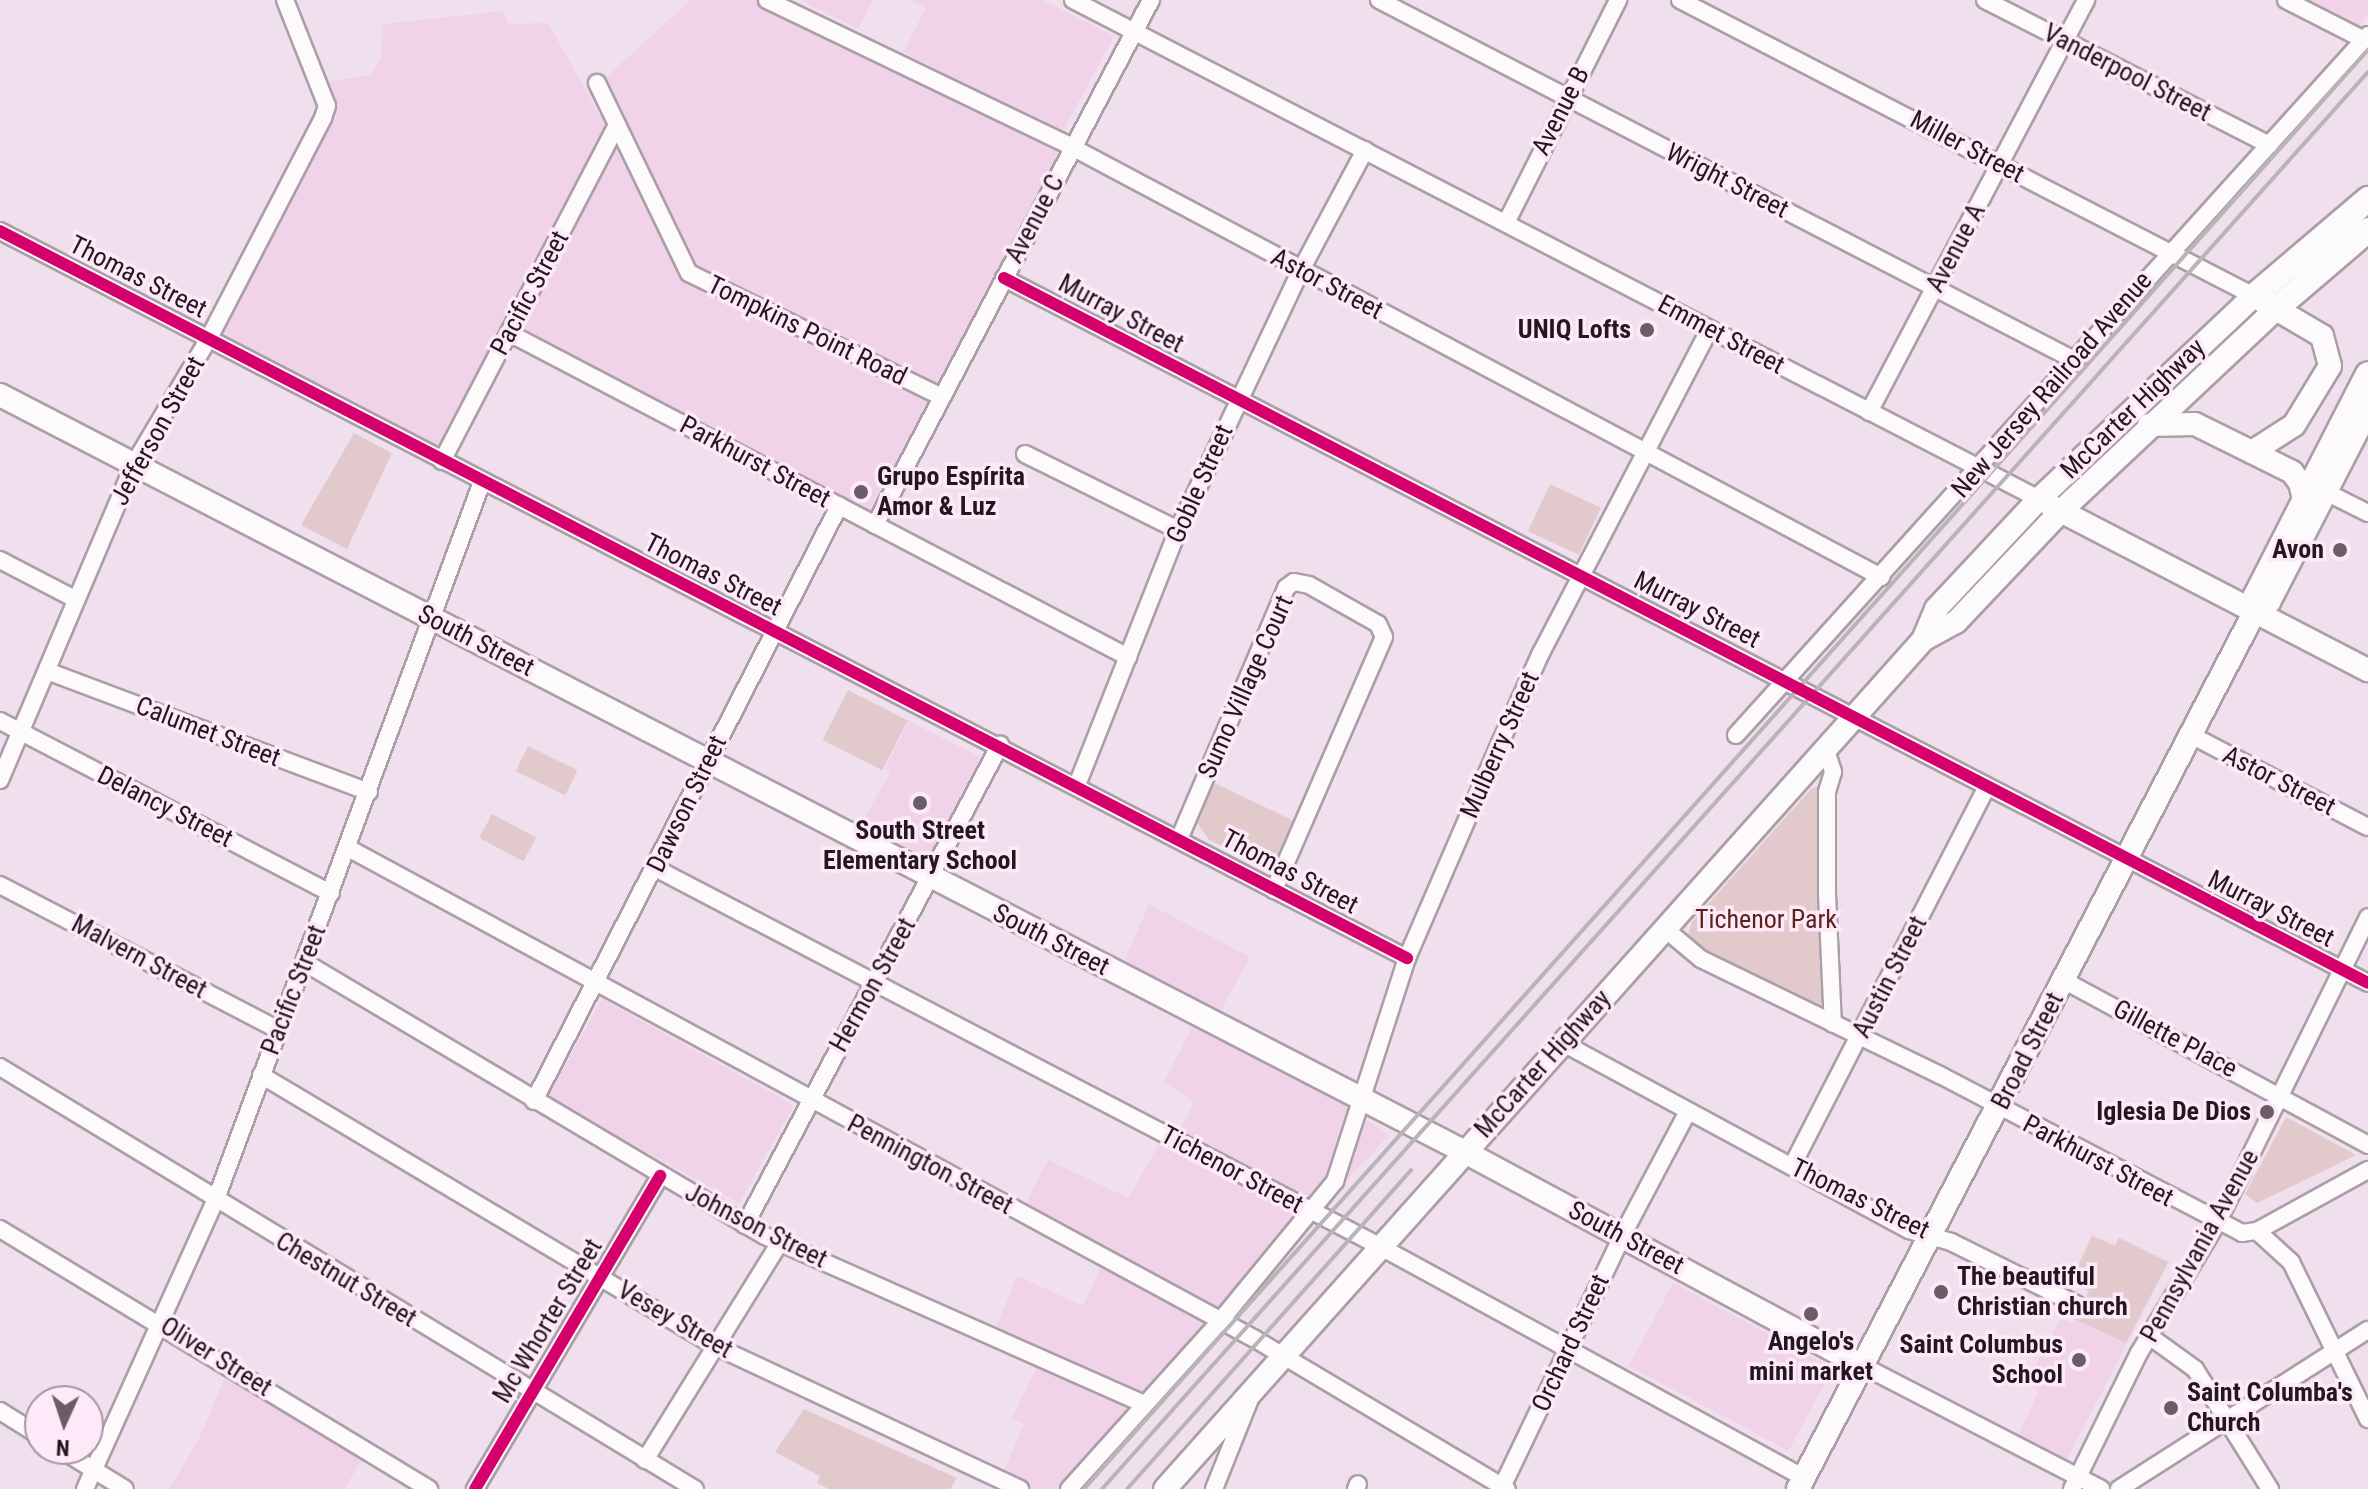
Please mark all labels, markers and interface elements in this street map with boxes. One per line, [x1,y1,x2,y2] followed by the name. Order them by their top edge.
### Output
[2038,17,2216,129] street label: Vanderpool Street
[1526,62,1596,160] street label: Avenue B
[1905,104,2029,190] street label: Miller Street
[1660,137,1794,225] street label: Wright Street
[999,169,1071,269] street label: Avenue C
[1920,198,1992,298] street label: Avenue A
[484,225,576,361] street label: Pacific Street
[64,229,212,325] street label: Thomas Street
[1266,242,1388,326] street label: Astor Street
[1945,265,2159,505] street label: New Jersey Railroad Avenue
[1053,268,1189,360] street label: Murray Street
[702,269,912,393] street label: Tompkins Point Road
[1652,289,1790,381] street label: Emmet Street
[1518,314,1631,346] place label: UNIQ Lofts
[1638,321,1656,339] marker: UNIQ Lofts
[2054,332,2212,486] street label: McCarter Highway
[104,351,212,511] street label: Jefferson Street
[674,409,836,515] street label: Parkhurst Street
[1160,420,1240,548] street label: Goble Street
[877,461,1025,522] place label: Grupo Espírita Amor & Luz
[852,483,870,501] marker: Grupo Espírita Amor & Luz
[639,527,787,623] street label: Thomas Street
[2272,534,2324,566] place label: Avon
[2331,541,2349,559] marker: Avon
[1629,565,1765,655] street label: Murray Street
[1192,591,1300,783] street label: Sumo Village Court
[413,598,539,684] street label: South Street
[1454,667,1546,823] street label: Mulberry Street
[131,690,285,774] street label: Calumet Street
[640,730,734,878] street label: Dawson Street
[2217,739,2341,823] street label: Astor Street
[92,760,238,854] street label: Delancy Street
[911,794,929,812] marker: South Street Elementary School
[823,815,1017,876] place label: South Street Elementary School
[1216,823,1364,921] street label: Thomas Street
[2203,864,2339,954] street label: Murray Street
[988,897,1114,983] street label: South Street
[1695,904,1837,936] park label: Tichenor Park
[66,908,212,1006] street label: Malvern Street
[1846,911,1934,1043] street label: Austin Street
[823,913,923,1057] street label: Hermon Street
[255,921,333,1059] street label: Pacific Street
[1468,983,1618,1145] street label: McCarter Highway
[1985,987,2071,1115] street label: Broad Street
[2108,993,2242,1085] street label: Gillette Place
[2096,1096,2251,1128] place label: Iglesia De Dios
[2258,1103,2276,1121] marker: Iglesia De Dios
[842,1108,1018,1222] street label: Pennington Street
[2017,1108,2179,1214] street label: Parkhurst Street
[1155,1119,1309,1221] street label: Tichenor Street
[2134,1144,2266,1348] street label: Pennsylvania Avenue
[1786,1152,1934,1246] street label: Thomas Street
[680,1177,832,1275] street label: Johnson Street
[1563,1195,1689,1281] street label: South Street
[270,1226,422,1334] street label: Chestnut Street
[487,1233,609,1409] street label: Mc Whorter Street
[1957,1261,2128,1322] place label: The beautiful Christian church
[1526,1269,1616,1417] street label: Orchard Street
[612,1275,738,1365] street label: Vesey Street
[1932,1283,1950,1301] marker: The beautiful Christian church
[1802,1305,1820,1323] marker: Angelo's mini market
[155,1311,277,1403] street label: Oliver Street
[1749,1326,1873,1388] place label: Angelo's mini market
[1900,1329,2063,1390] place label: Saint Columbus School
[2070,1351,2088,1369] marker: Saint Columbus School
[2187,1377,2353,1438] place label: Saint Columba's Church
[24,1385,104,1465] north arrow
[2162,1399,2180,1417] marker: Saint Columba's Church
[55,1435,70,1460] text: N

